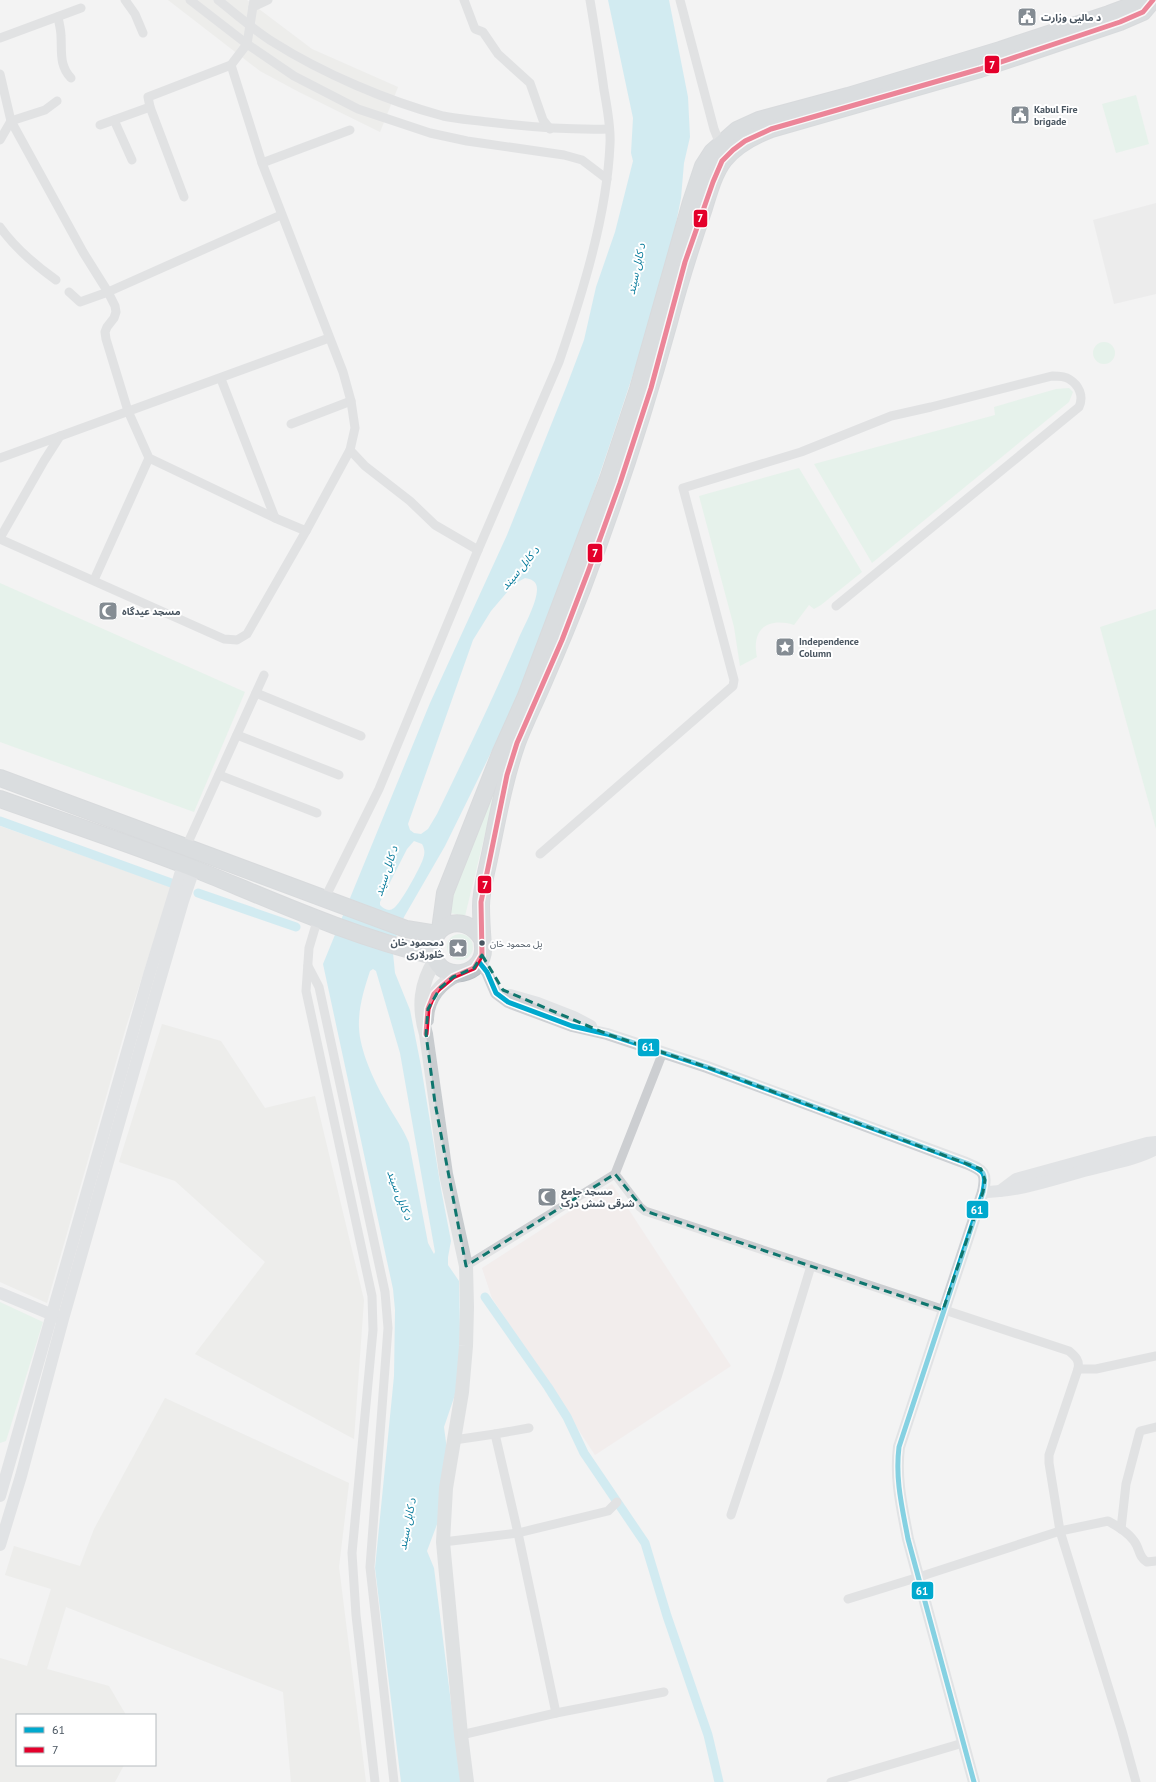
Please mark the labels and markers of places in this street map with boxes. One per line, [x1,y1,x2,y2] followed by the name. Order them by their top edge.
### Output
[1016,6,1038,28] public building icon: د مالیی وزارت
[1041,11,1101,24] place label: د مالیی وزارت
[1034,103,1078,128] place label: Kabul Fire brigade
[1009,104,1031,126] public building icon: Kabul Fire brigade
[97,600,119,622] mosque icon: مسجد عیدگاه
[122,605,181,618] place label: مسجد عیدگاه
[799,635,859,660] place label: Independence Column
[774,636,796,658] place icon: Independence Column
[390,936,445,961] place label: دمحمود خان څلورلاری
[447,937,469,959] place icon: دمحمود خان څلورلاری
[477,938,487,948] marker: پل محمود خان
[490,938,543,950] place label: پل محمود خان
[561,1185,635,1210] place label: مسجد جامع شرقی شش درک
[536,1186,558,1208] mosque icon: مسجد جامع شرقی شش درک

